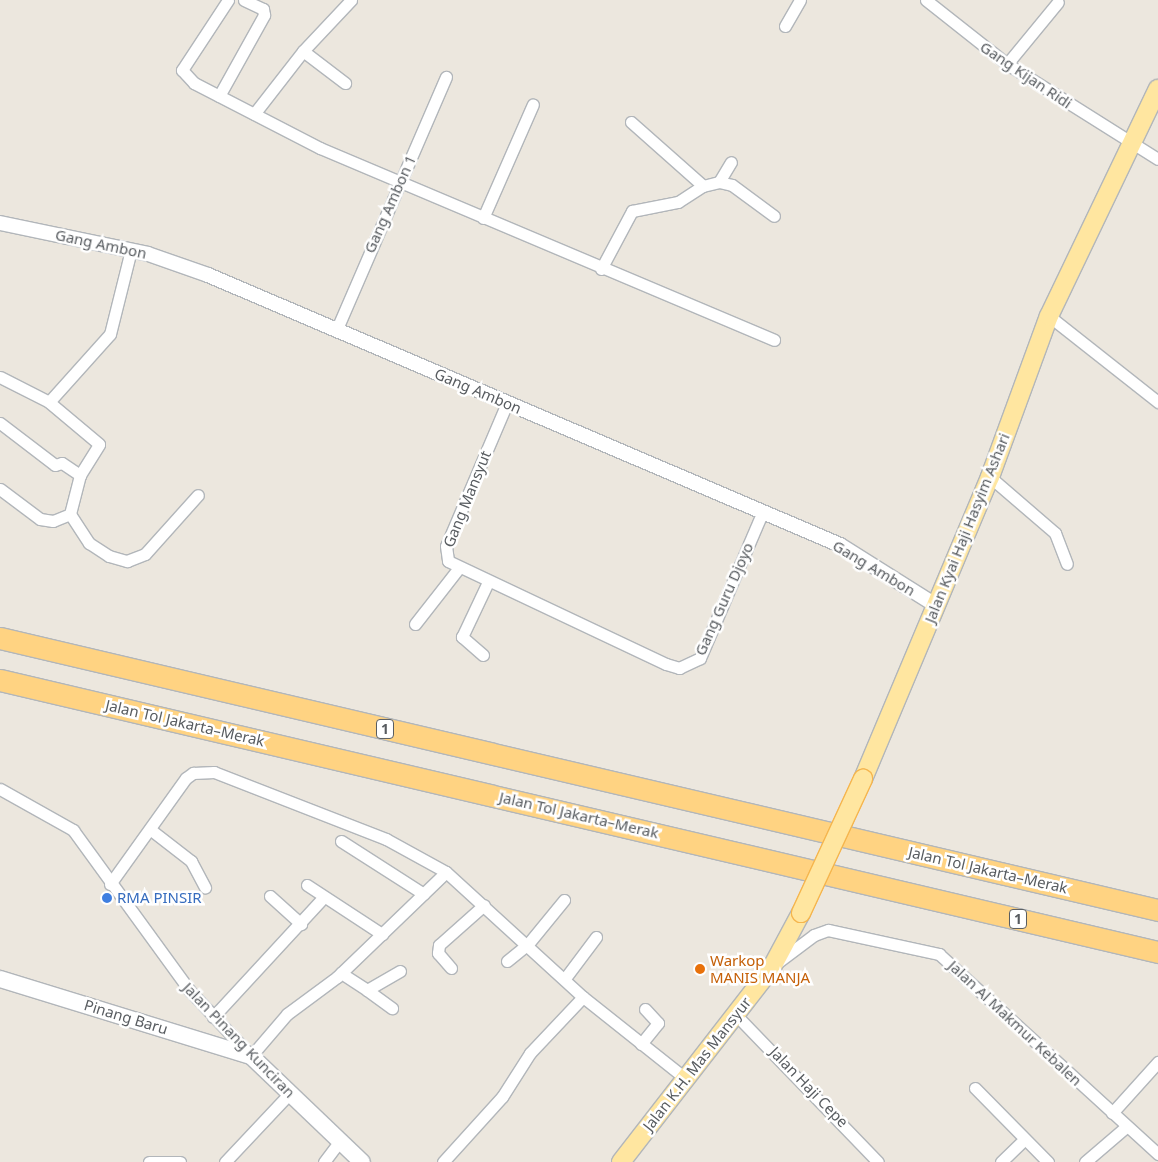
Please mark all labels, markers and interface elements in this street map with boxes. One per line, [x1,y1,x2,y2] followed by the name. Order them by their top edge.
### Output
[977,38,1075,112] street label: Gang Kijan Ridi
[360,152,420,256] street label: Gang Ambon 1
[54,226,148,262] street label: Gang Ambon
[432,365,524,417] street label: Gang Ambon
[921,431,1013,625] street label: Jalan Kyai Haji Hasyim Ashari
[439,448,495,550] street label: Gang Mansyut
[830,536,918,600] street label: Gang Ambon
[691,540,757,658] street label: Gang Guru Djoyo
[104,696,266,750] street label: Jalan Tol Jakarta–Merak
[375,718,395,741] road number: 1
[498,788,660,842] street label: Jalan Tol Jakarta–Merak
[907,843,1069,897] street label: Jalan Tol Jakarta–Merak
[117,889,202,907] place label: RMA PINSIR
[101,892,113,904] marker: RMA PINSIR
[1008,908,1028,931] road number: 1
[710,951,810,986] place label: Warkop MANIS MANJA
[945,956,1085,1090] street label: Jalan Al Makmur Kebalen
[694,963,706,975] marker: Warkop MANIS MANJA
[179,979,299,1101] street label: Jalan Pinang Kunciran
[639,993,755,1135] street label: Jalan K.H. Mas Mansyur
[82,996,170,1038] street label: Pinang Baru
[766,1043,852,1131] street label: Jalan Haji Cepe

